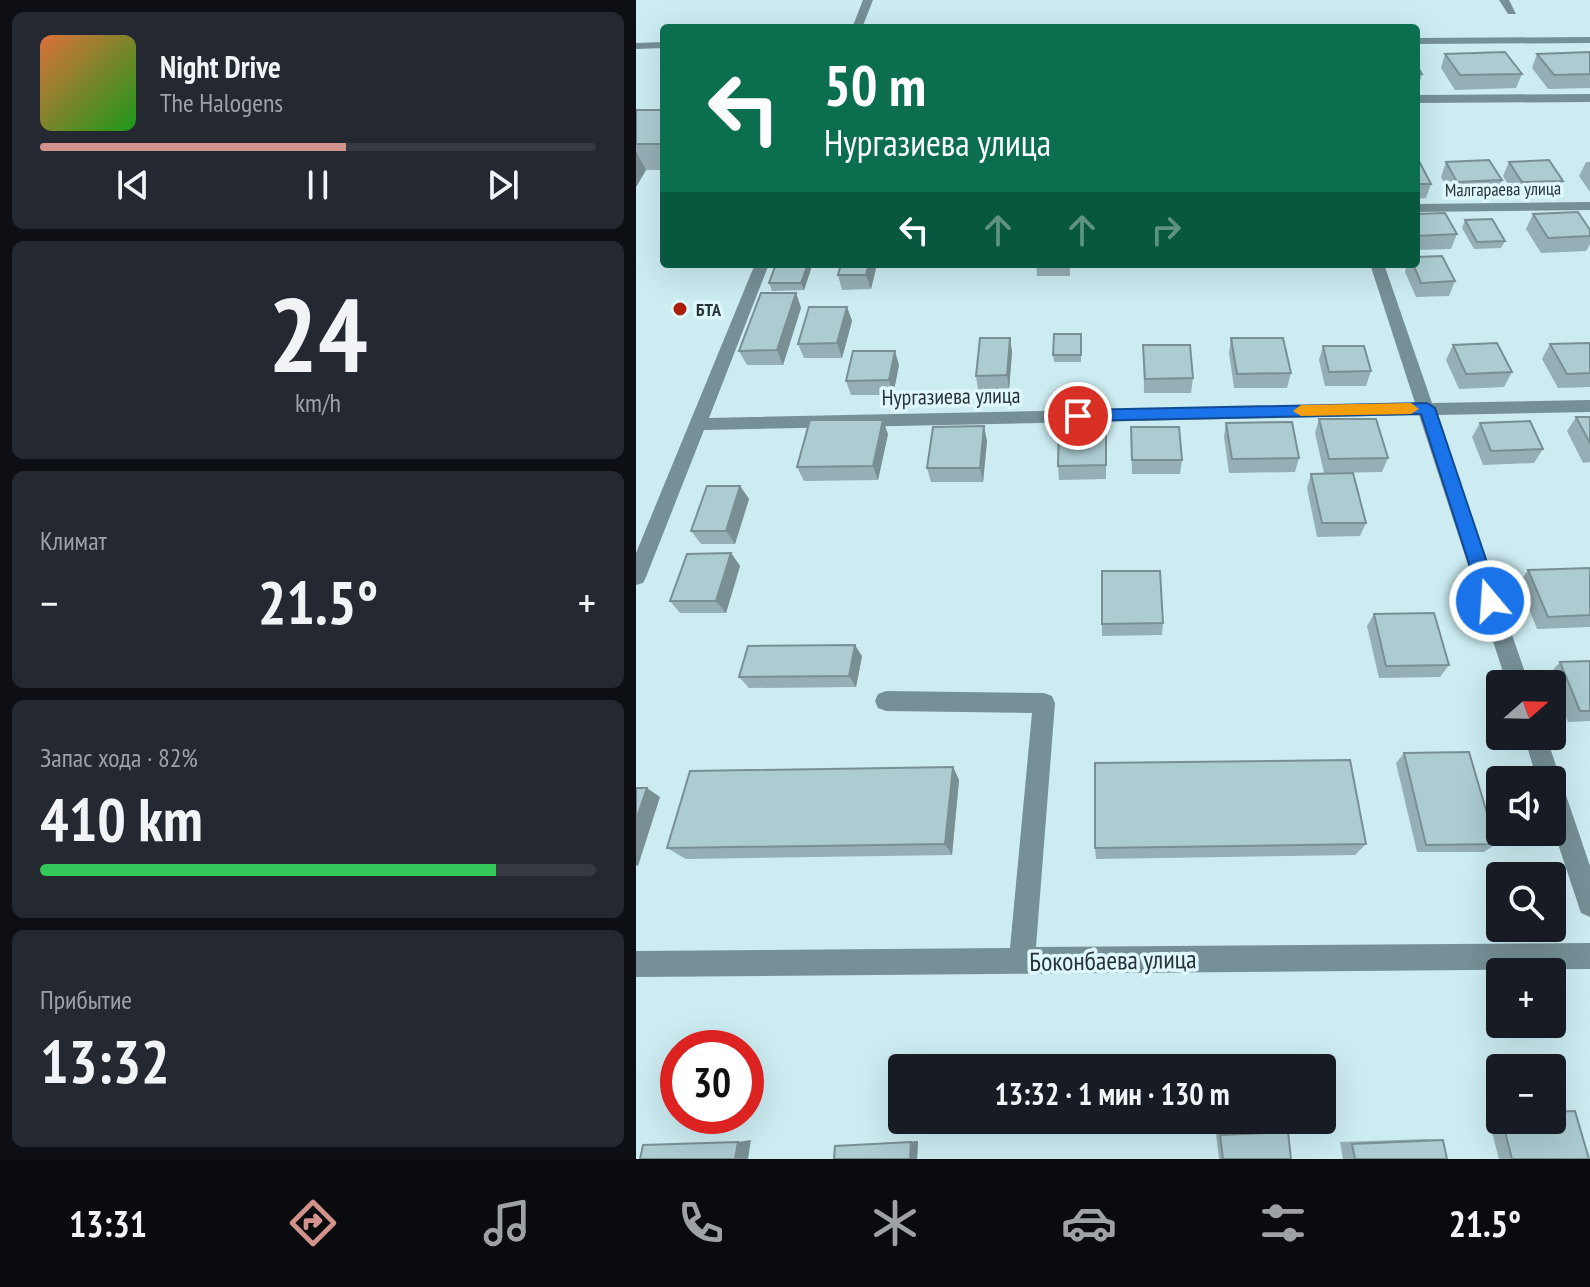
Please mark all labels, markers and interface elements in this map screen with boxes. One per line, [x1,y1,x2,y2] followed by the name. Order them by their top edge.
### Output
[160,47,281,86] text: Night Drive
[824,49,926,121] text: 50 m
[692,56,796,160] icon: left
[160,86,283,119] text: The Halogens
[824,119,1051,166] text: Нургазиева улица
[111,163,155,207] icon: previous
[296,163,340,207] icon: pause
[481,163,525,207] icon: next
[1445,176,1561,202] street label: Малгараева улица
[892,208,936,252] icon: left
[976,208,1020,252] icon: ahead
[1060,208,1104,252] icon: ahead
[1144,208,1188,252] icon: right
[268,266,368,401] text: 24
[696,298,722,321] place label: БТА
[671,300,689,318] marker: БТА
[881,381,1021,411] street label: Нургазиева улица
[1044,382,1112,450] pin
[295,386,341,419] text: km/h
[1056,394,1100,438] icon: arrive
[40,524,107,557] text: Климат
[1448,559,1532,643] position arrow
[258,563,378,641] text: 21.5°
[40,574,58,631] text: −
[578,574,596,631] text: +
[1486,670,1566,750] north arrow
[1486,670,1566,1134] map controls
[40,741,198,774] text: Запас хода · 82%
[1486,766,1566,846] button: sound
[40,780,203,858] text: 410 km
[1486,862,1566,942] button: search
[1029,942,1197,978] street label: Боконбаева улица
[1486,958,1566,1038] button: +
[40,983,132,1016] text: Прибытие
[40,1022,170,1100] text: 13:32
[660,1030,764,1134] speed limit sign: 30
[1486,1054,1566,1134] button: −
[994,1074,1230,1113] text: 13:32 · 1 мин · 130 m
[285,1195,341,1251] icon: directions
[479,1195,535,1251] icon: music
[673,1195,729,1251] icon: phone
[867,1195,923,1251] icon: climate
[1061,1195,1117,1251] icon: car
[1255,1195,1311,1251] icon: filters
[69,1200,147,1247] text: 13:31
[1449,1200,1521,1247] text: 21.5°

